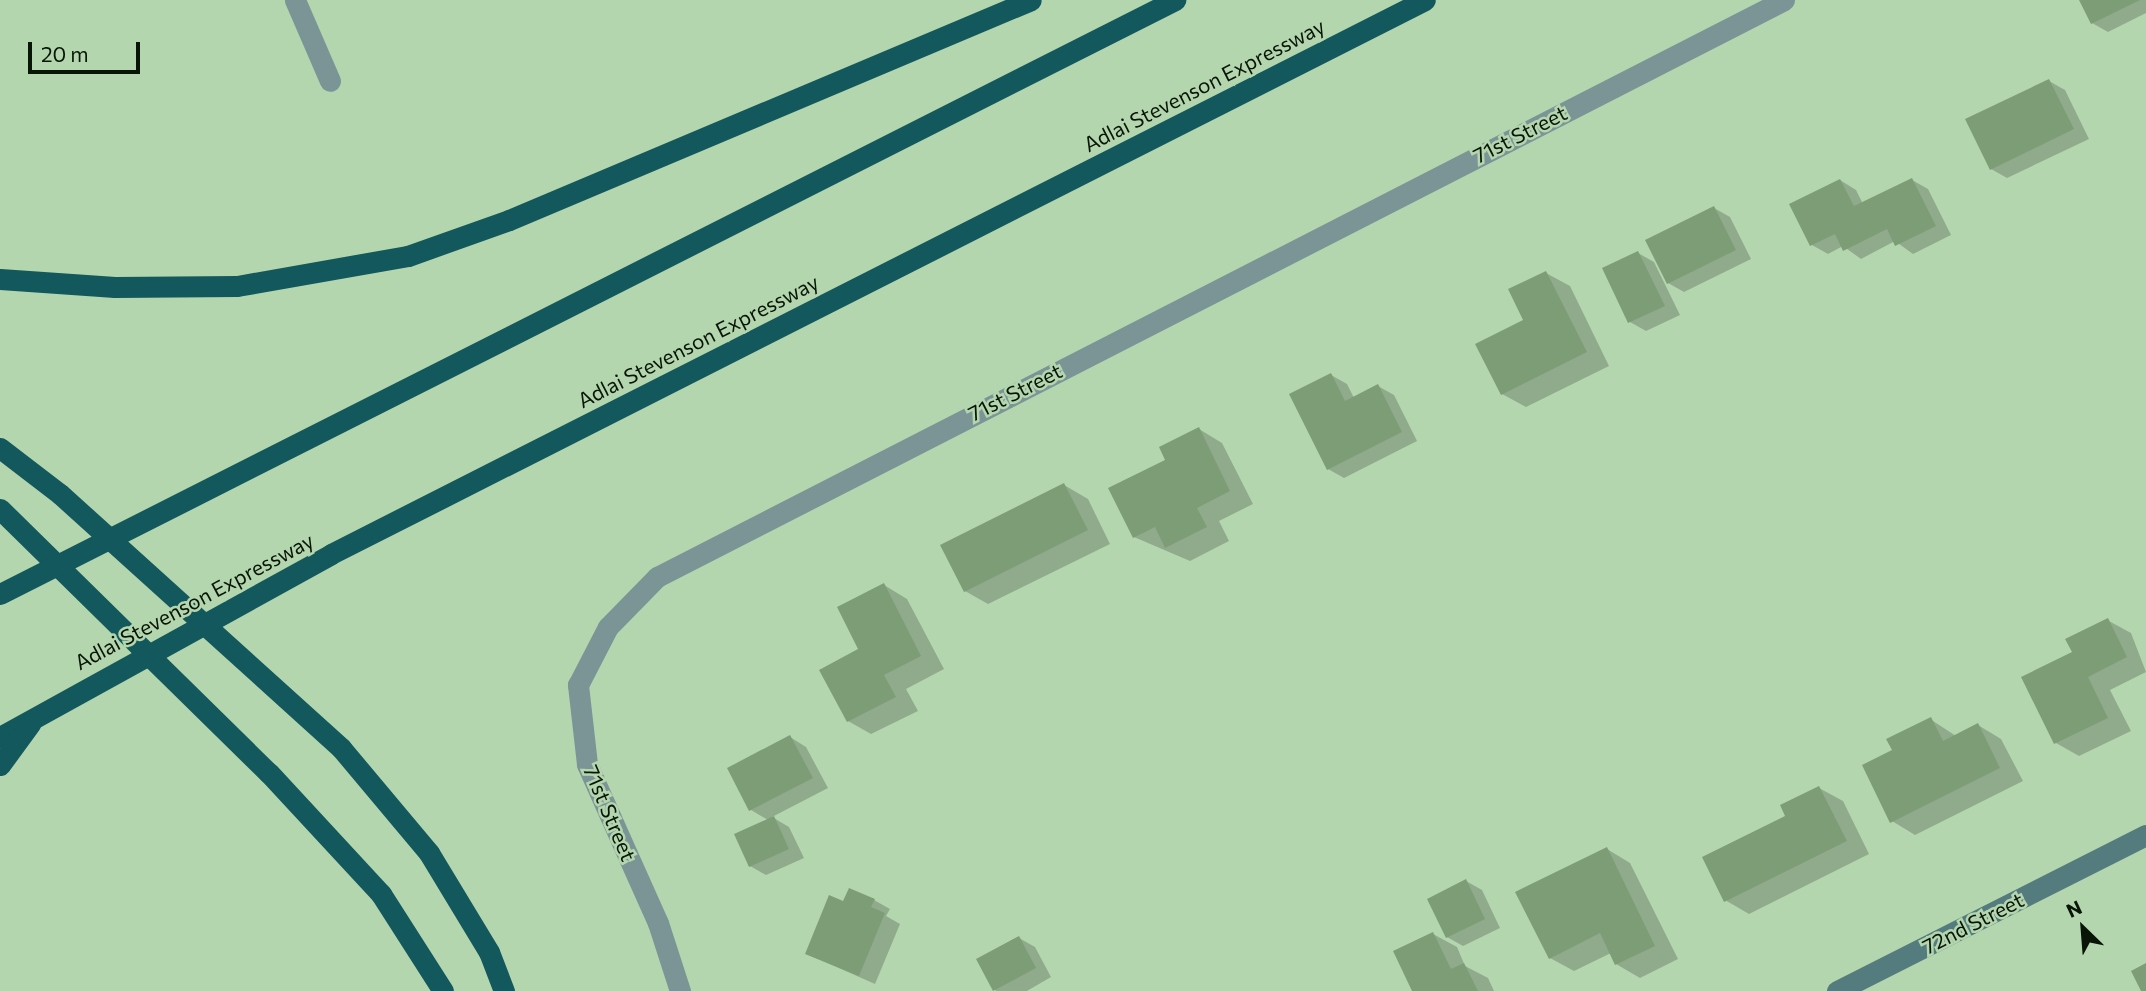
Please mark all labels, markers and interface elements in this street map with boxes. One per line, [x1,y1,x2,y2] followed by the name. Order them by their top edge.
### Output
[1079,13,1329,157] street label: Adlai Stevenson Expressway
[32,28,144,72] scale bar
[41,41,89,66] text: 20 m
[1469,100,1571,168] street label: 71st Street
[573,269,823,413] street label: Adlai Stevenson Expressway
[964,358,1066,426] street label: 71st Street
[70,527,318,675] street label: Adlai Stevenson Expressway
[579,761,641,865] street label: 71st Street
[1918,887,2028,959] street label: 72nd Street
[2048,893,2118,963] north arrow
[2063,895,2085,922] text: N

